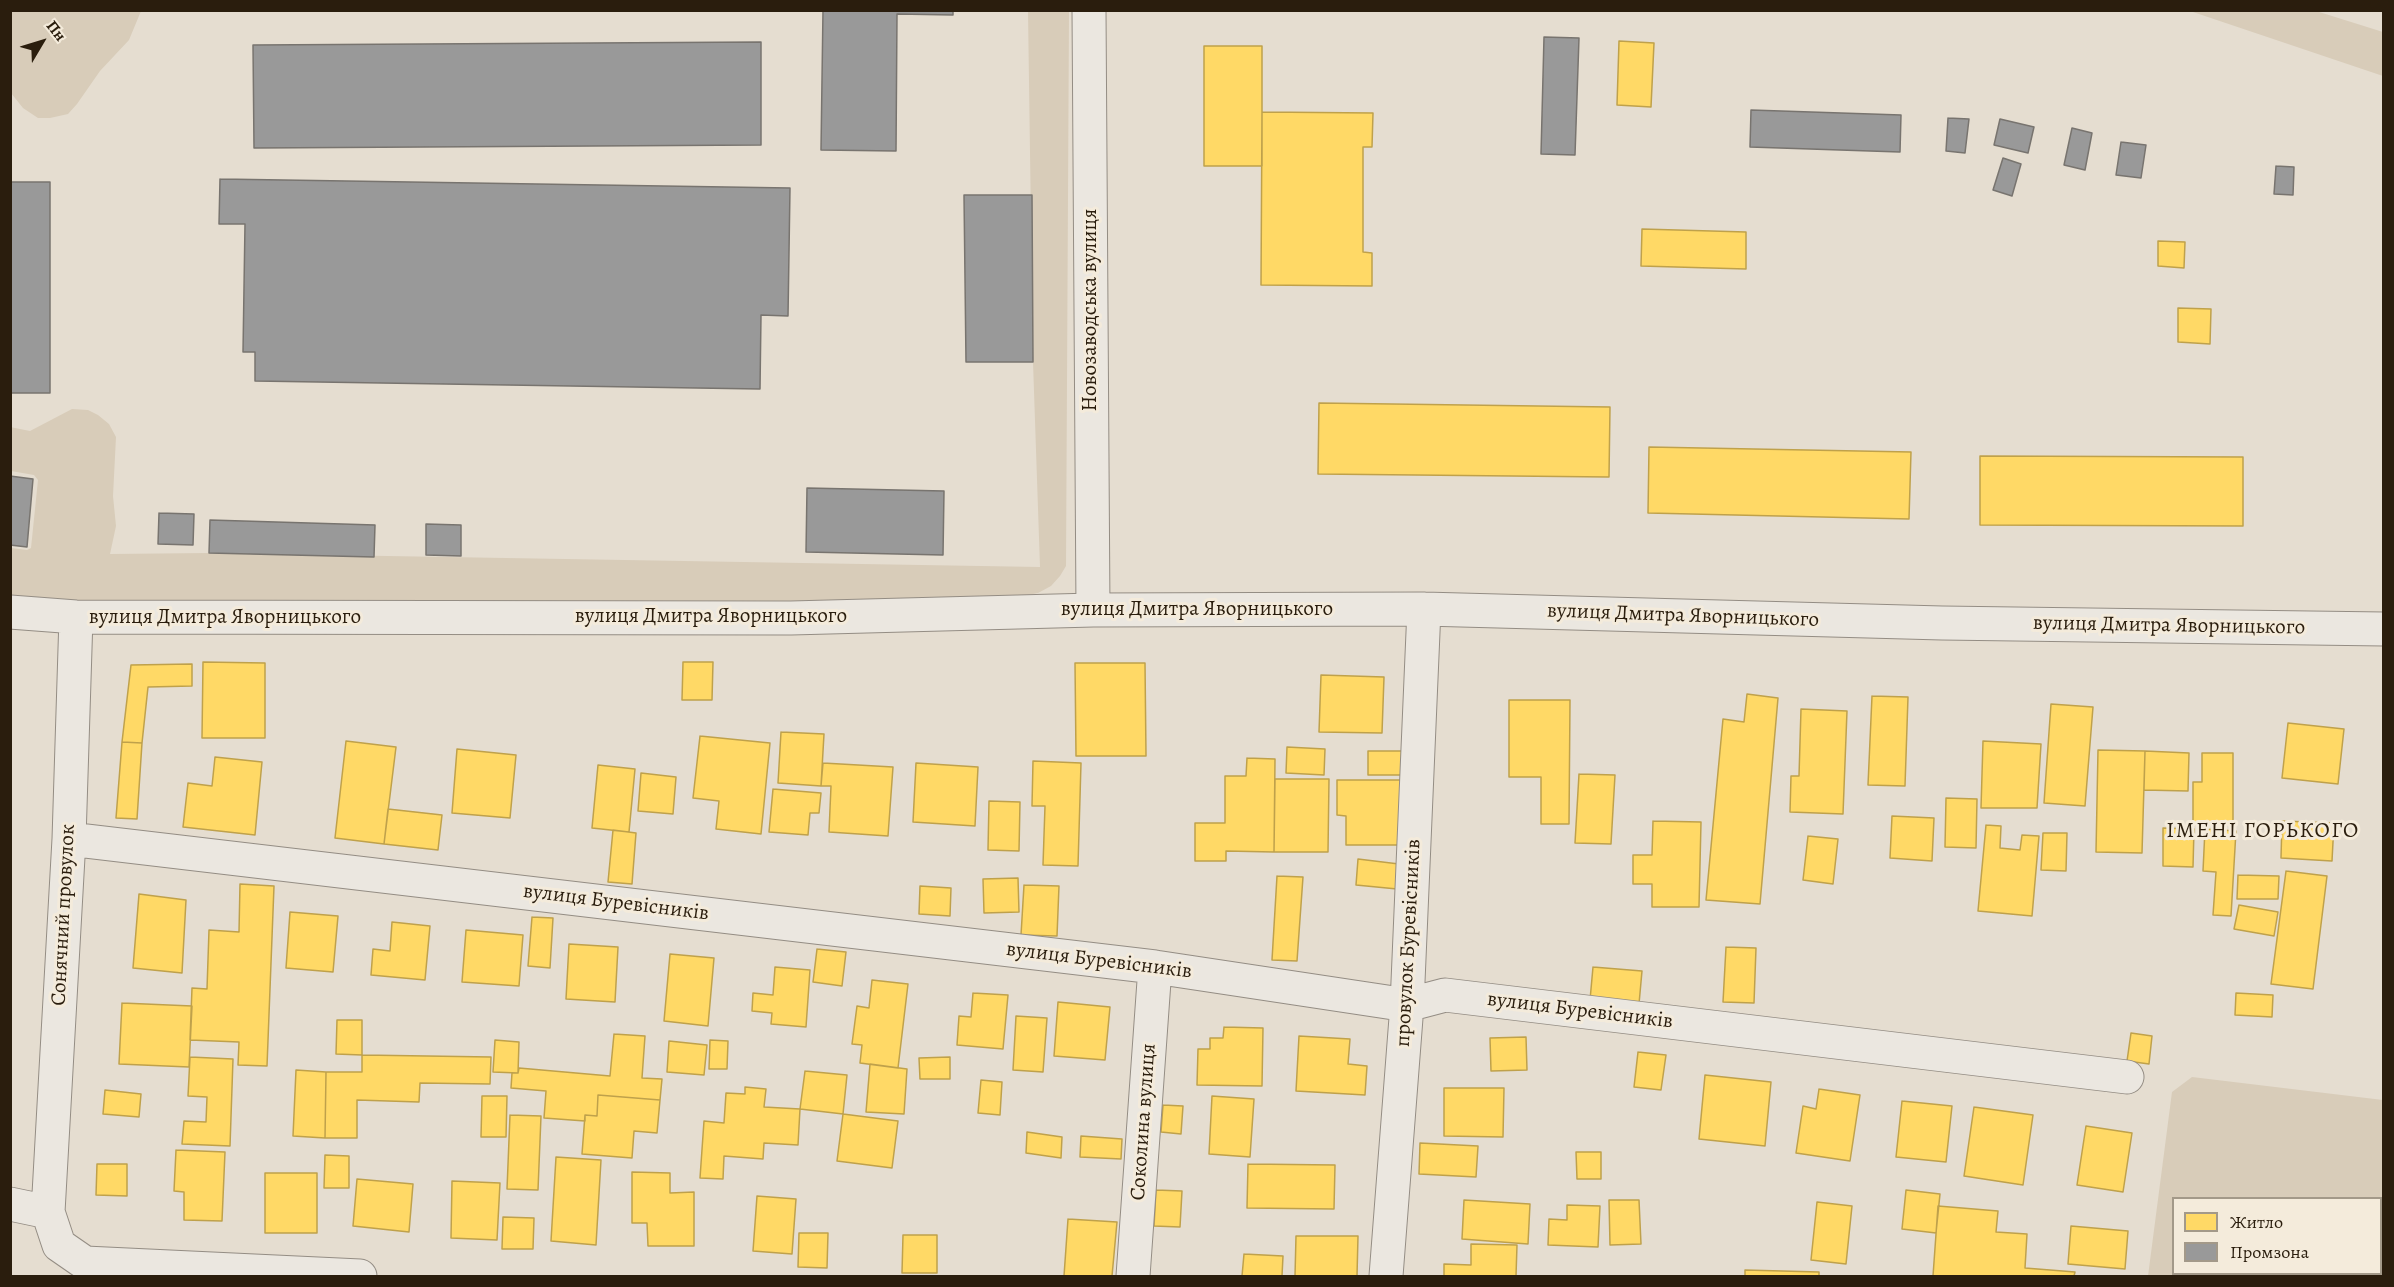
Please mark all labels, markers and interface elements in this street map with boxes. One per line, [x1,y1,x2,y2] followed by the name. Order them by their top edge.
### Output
[12,12,72,72] north arrow
[41,16,71,46] text: Пн
[1078,209,1104,411] street label: Новозаводська вулиця
[1061,597,1333,623] street label: вулиця Дмитра Яворницького
[1546,599,1820,633] street label: вулиця Дмитра Яворницького
[575,604,847,630] street label: вулиця Дмитра Яворницького
[89,605,361,631] street label: вулиця Дмитра Яворницького
[2033,611,2305,641] street label: вулиця Дмитра Яворницького
[2166,819,2360,845] district label: ІМЕНІ ГОРЬКОГО
[47,824,81,1006] street label: Сонячний провулок
[1391,838,1427,1048] street label: провулок Буревісників
[522,879,710,927] street label: вулиця Буревісників
[1005,937,1193,985] street label: вулиця Буревісників
[1486,987,1674,1035] street label: вулиця Буревісників
[1126,1043,1162,1201] street label: Соколина вулиця
[2172,1197,2382,1275] legend
[2230,1210,2283,1234] text: Житло
[2230,1240,2309,1264] text: Промзона

